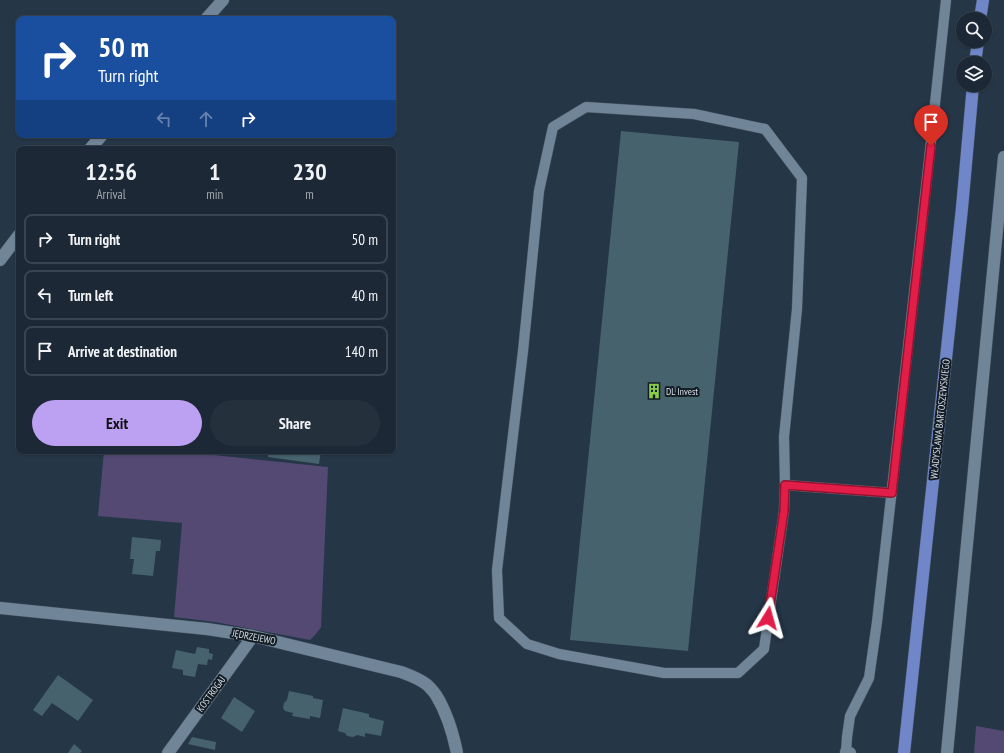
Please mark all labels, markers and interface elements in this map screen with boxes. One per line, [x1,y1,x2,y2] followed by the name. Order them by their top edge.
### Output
[956,12,992,92] map controls
[956,12,992,48] button: search
[98,28,149,65] text: 50 m
[32,32,84,84] icon: right
[956,56,992,92] button: layers
[98,64,158,87] text: Turn right
[914,105,948,146] pin
[153,108,175,130] icon: left
[195,108,217,130] icon: ahead
[237,108,259,130] icon: right
[920,111,942,133] icon: arrive
[85,156,137,187] text: 12:56
[209,156,220,187] text: 1
[292,156,327,187] text: 230
[96,186,126,203] text: Arrival
[206,186,223,203] text: min
[305,186,314,203] text: m
[34,228,56,250] icon: right
[68,230,120,249] text: Turn right
[352,230,378,249] text: 50 m
[34,284,56,306] icon: left
[68,286,113,305] text: Turn left
[352,286,378,305] text: 40 m
[34,340,56,362] icon: arrive
[68,342,177,361] text: Arrive at destination
[345,342,378,361] text: 140 m
[927,358,953,480] street label: WŁADYSŁAWA BARTOSZEWSKIEGO
[645,382,663,400] building icon: DL Invest
[666,385,698,398] place label: DL Invest
[32,400,202,446] button: Exit
[210,400,380,446] button: Share
[747,597,789,639] position arrow
[230,626,277,648] street label: JĘDRZEJEWO
[194,674,228,714] street label: KOSTROGAJ

